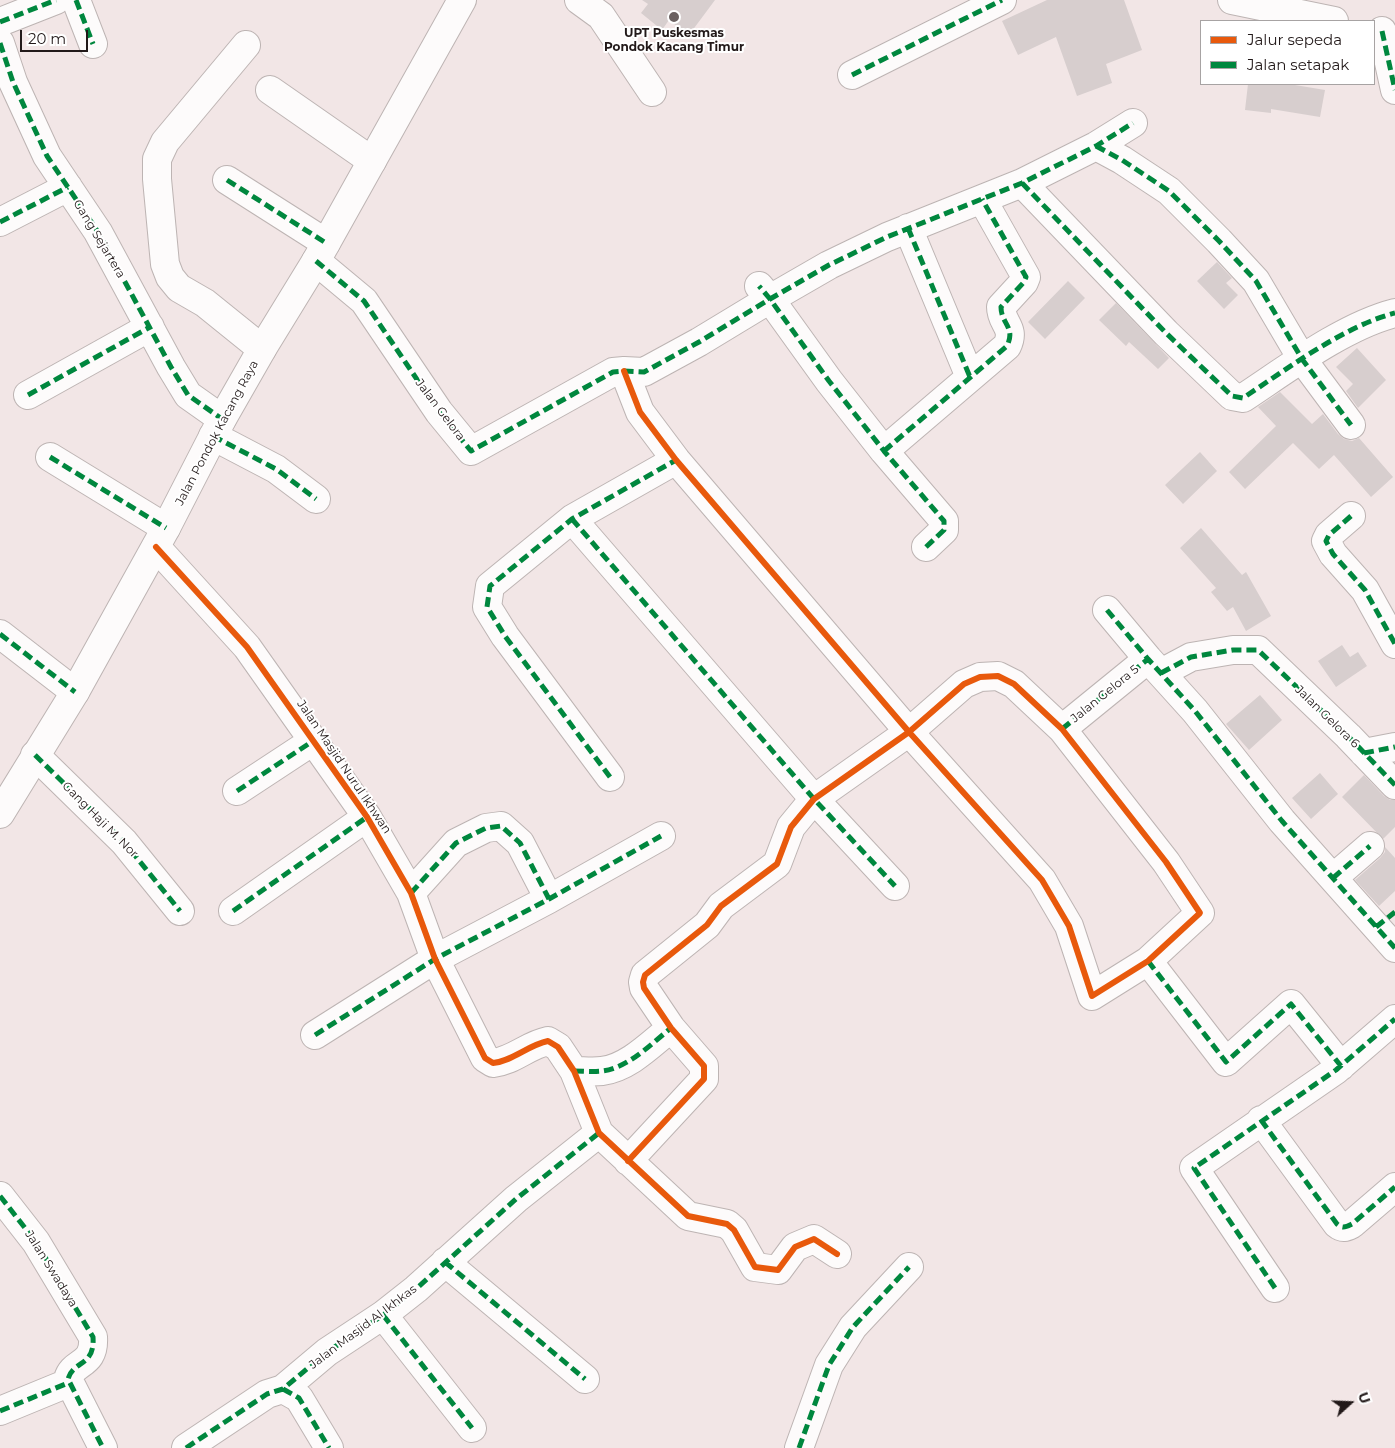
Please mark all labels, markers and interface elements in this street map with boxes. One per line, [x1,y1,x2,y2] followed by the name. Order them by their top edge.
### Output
[667,10,681,24] marker: UPT Puskesmas Pondok Kacang Timur
[22,20,90,52] scale bar
[1200,20,1375,85] legend
[604,26,744,54] place label: UPT Puskesmas Pondok Kacang Timur
[28,29,66,48] text: 20 m
[1247,30,1342,49] text: Jalur sepeda
[1247,55,1349,74] text: Jalan setapak
[70,197,128,281] street label: Gang Sejartera
[173,358,261,508] street label: Jalan Pondok Kacang Raya
[412,376,468,444] street label: Jalan Gelora
[1068,662,1142,726] street label: Jalan Gelora 5
[1292,683,1362,751] street label: Jalan Gelora 6
[294,697,394,837] street label: Jalan Masjid Nurul Ikhwan
[59,779,141,861] street label: Gang Haji M. Nor
[22,1228,80,1310] street label: Jalan Swadaya
[306,1282,420,1372] street label: Jalan Masjid Al Ikhkas
[1325,1378,1375,1428] north arrow
[1354,1390,1374,1406] text: U

